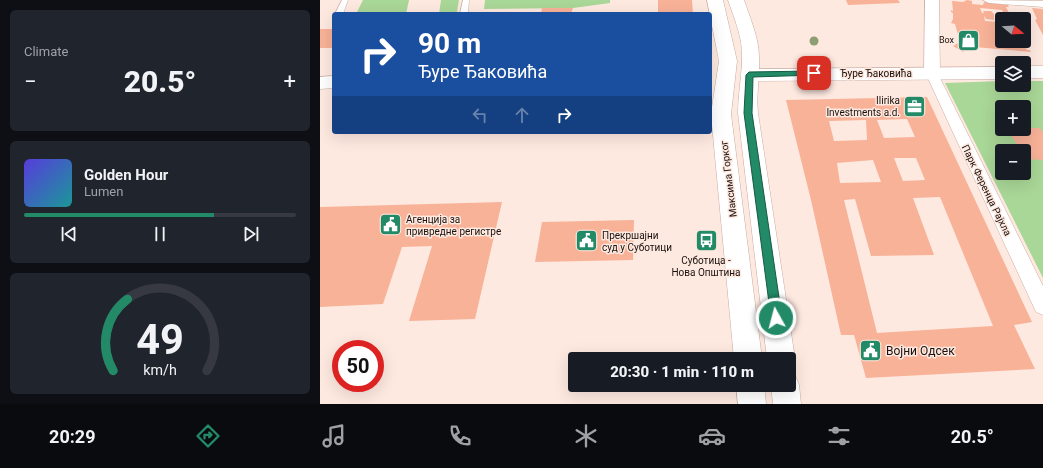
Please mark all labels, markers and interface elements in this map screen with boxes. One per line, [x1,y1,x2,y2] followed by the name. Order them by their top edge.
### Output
[995,12,1031,48] north arrow
[995,12,1031,180] map controls
[418,27,481,60] text: 90 m
[956,27,982,53] shop icon: Box
[352,28,404,80] icon: right
[939,35,955,45] place label: Box
[24,44,68,59] text: Climate
[797,56,831,90] pin
[995,56,1031,92] button: layers
[418,61,547,82] text: Ђуре Ђаковића
[803,62,825,84] icon: arrive
[124,64,196,99] text: 20.5°
[840,68,912,79] street label: Ђуре Ђаковића
[24,69,37,94] text: −
[284,69,296,94] text: +
[902,93,928,119] office icon: Ilirika Investments a.d.
[826,95,900,118] place label: Ilirika Investments a.d.
[995,100,1031,136] button: +
[469,104,491,126] icon: left
[511,104,533,126] icon: ahead
[553,104,575,126] icon: right
[718,139,739,218] street label: Максима Горког
[960,142,1014,238] street label: Парк Ференца Рајхла
[995,144,1031,180] button: −
[84,166,168,184] text: Golden Hour
[84,184,123,199] text: Lumen
[377,212,403,238] public building icon: Агенција за привредне регистре
[406,214,501,237] place label: Агенција за привредне регистре
[58,223,80,245] icon: previous
[149,223,171,245] icon: pause
[240,223,262,245] icon: next
[693,227,719,253] bus stop icon: Суботица - Нова Општина
[573,228,599,254] public building icon: Прекршајни суд у Суботици
[602,230,672,253] place label: Прекршајни суд у Суботици
[671,255,741,278] place label: Суботица - Нова Општина
[755,297,797,339] position arrow
[136,315,184,364] text: 49
[858,338,884,364] public building icon: Војни Одсек
[332,340,384,392] speed limit sign: 50
[886,344,955,358] place label: Војни Одсек
[143,362,177,378] text: km/h
[610,363,754,381] text: 20:30 · 1 min · 110 m
[194,422,222,450] icon: directions
[320,422,348,450] icon: music
[446,422,474,450] icon: phone
[572,422,600,450] icon: climate
[698,422,726,450] icon: car
[825,422,853,450] icon: filters
[49,426,95,447] text: 20:29
[951,426,994,447] text: 20.5°

